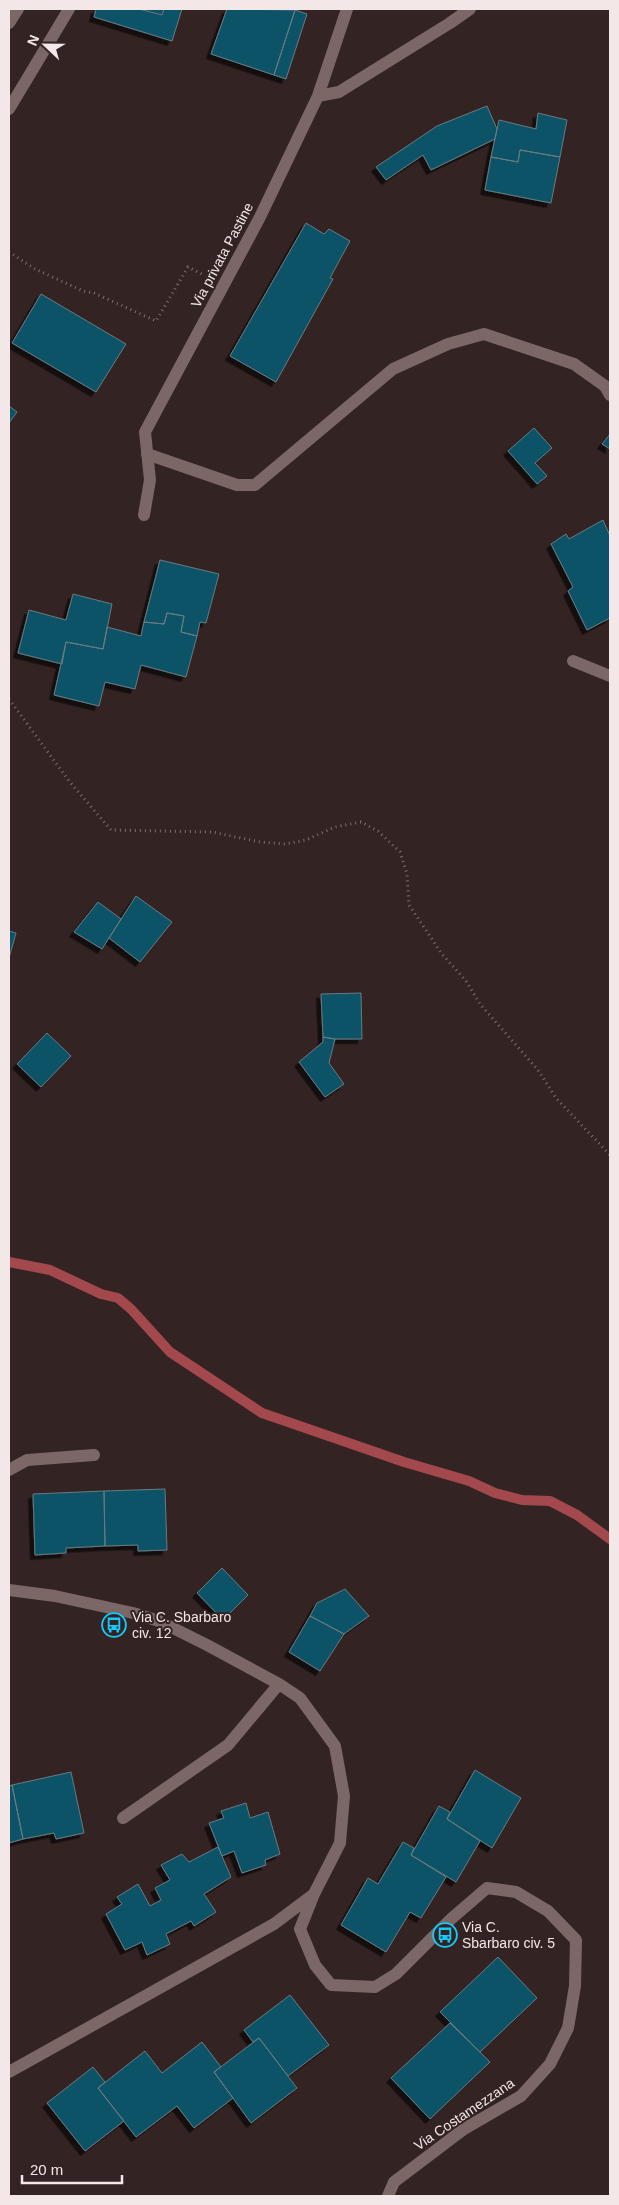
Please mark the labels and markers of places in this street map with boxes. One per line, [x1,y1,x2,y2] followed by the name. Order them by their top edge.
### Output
[132,1609,232,1641] place label: Via C. Sbarbaro civ. 12
[101,1612,127,1638] bus stop icon: Via C. Sbarbaro civ. 12
[462,1919,555,1951] place label: Via C. Sbarbaro civ. 5
[432,1922,458,1948] bus stop icon: Via C. Sbarbaro civ. 5

